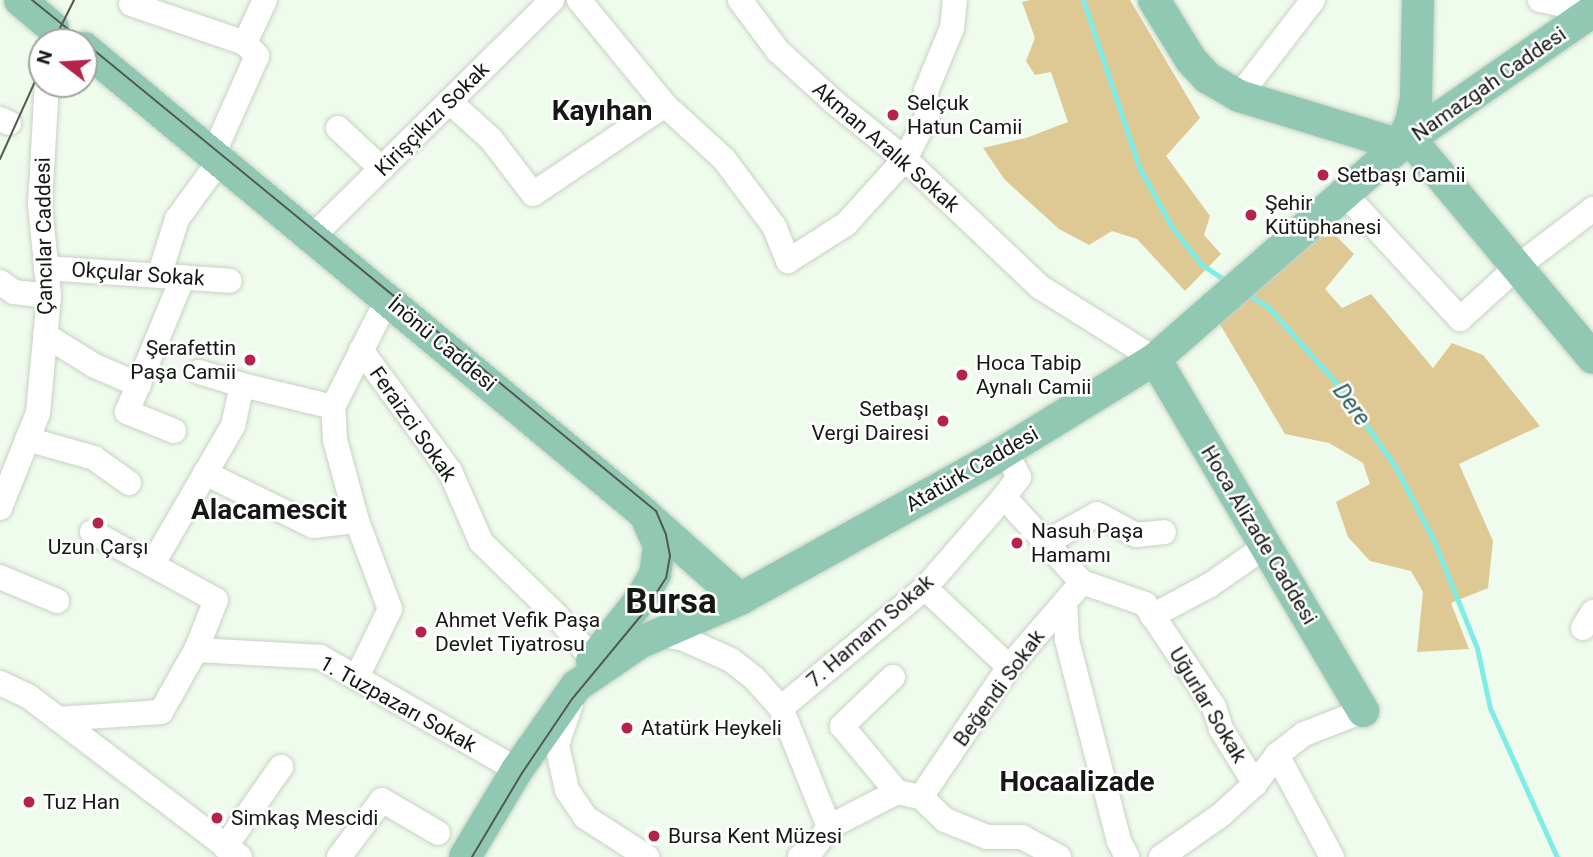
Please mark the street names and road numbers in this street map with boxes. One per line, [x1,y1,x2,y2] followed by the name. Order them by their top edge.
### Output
[1407,21,1571,147] street label: Namazgah Caddesi
[370,57,494,181] street label: Kirişçikızı Sokak
[807,76,965,218] street label: Akman Aralık Sokak
[30,157,58,315] street label: Çancılar Caddesi
[71,257,205,291] street label: Okçular Sokak
[383,291,501,397] street label: İnönü Caddesi
[364,362,462,486] street label: Feraizci Sokak
[901,421,1043,517] street label: Atatürk Caddesi
[1196,441,1322,629] street label: Hoca Alizade Caddesi
[802,569,938,693] street label: 7. Hamam Sokak
[948,625,1050,751] street label: Beğendi Sokak
[1164,643,1252,767] street label: Uğurlar Sokak
[315,650,481,758] street label: 1. Tuzpazarı Sokak

